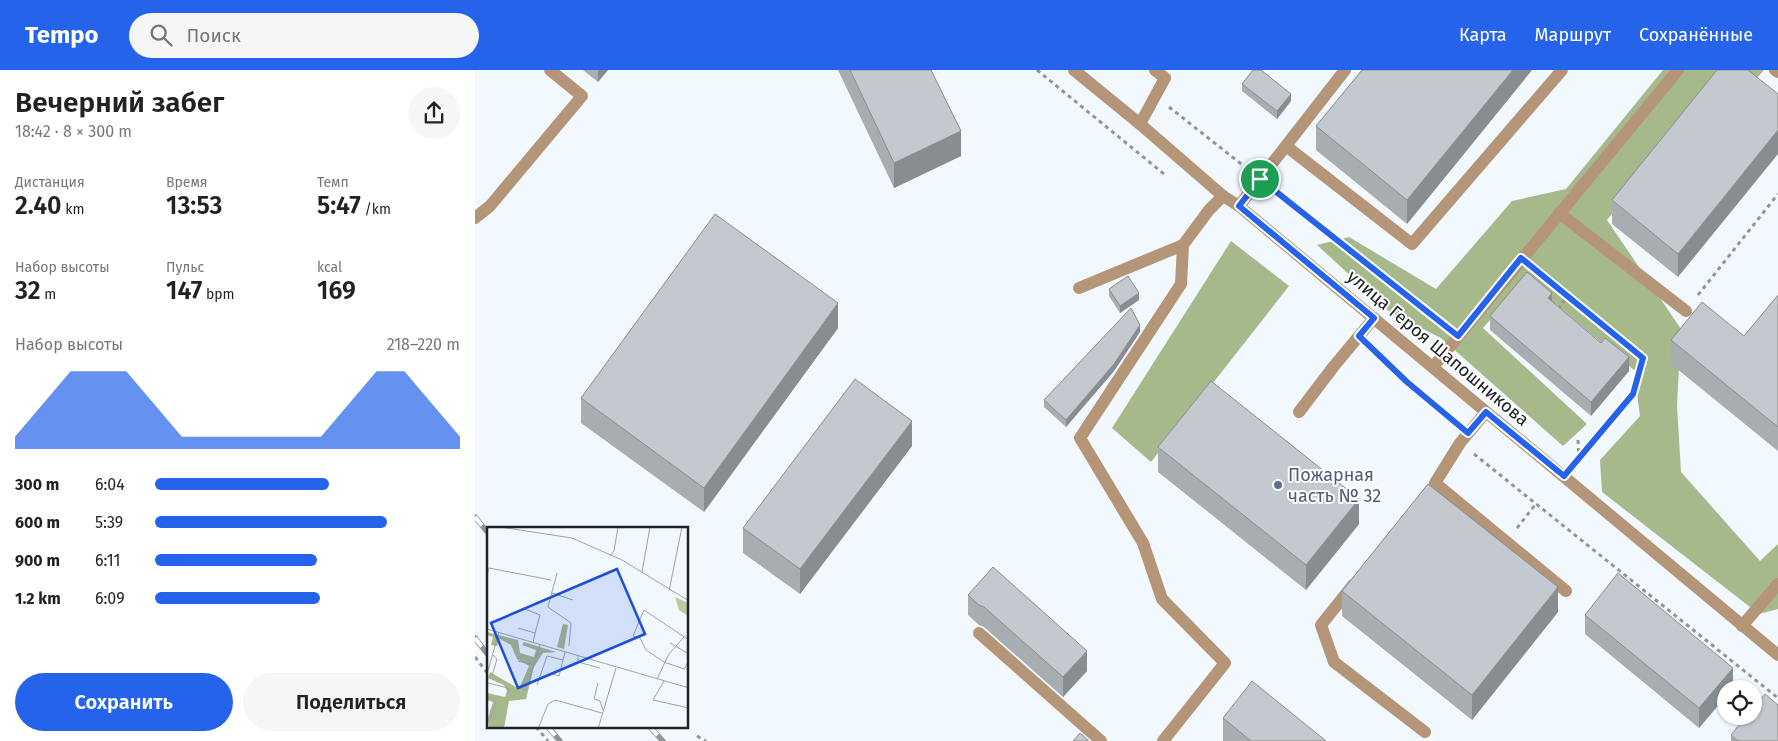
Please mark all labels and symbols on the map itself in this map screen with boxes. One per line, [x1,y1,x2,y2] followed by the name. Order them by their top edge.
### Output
[1239,158,1281,200] pin
[1343,265,1533,431] street label: улица Героя Шапошникова
[1288,464,1381,507] place label: Пожарная часть № 32
[1272,479,1284,491] marker: Пожарная часть № 32
[487,527,689,728] inset map

